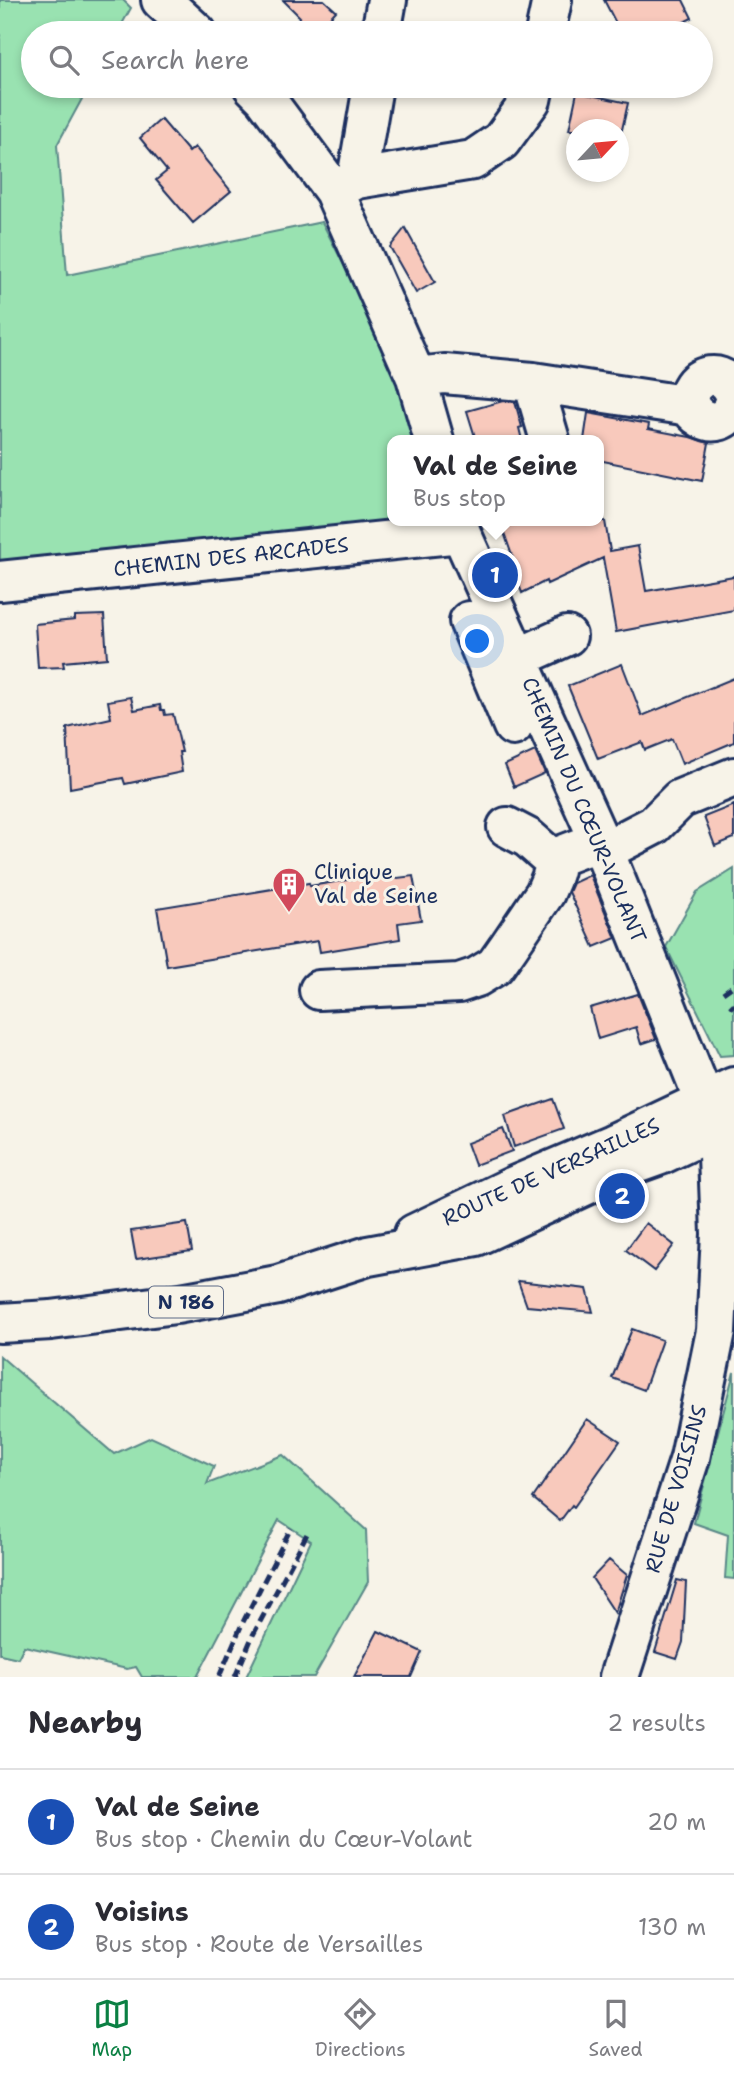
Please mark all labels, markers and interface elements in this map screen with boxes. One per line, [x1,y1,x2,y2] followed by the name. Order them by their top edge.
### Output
[21,21,713,98] search box
[45,41,83,79] icon: search
[101,42,250,77] text: Search here
[566,119,629,182] north arrow
[387,435,604,526] popup
[413,448,578,483] text: Val de Seine
[413,483,506,513] text: Bus stop
[112,531,350,583] street label: CHEMIN DES ARCADES
[472,549,518,601] pin: 1
[460,624,494,658] your location
[515,673,653,947] street label: CHEMIN DU CŒUR-VOLANT
[314,858,438,910] place label: Clinique Val de Seine
[270,865,308,914] building icon: Clinique Val de Seine
[438,1111,664,1233] street label: ROUTE DE VERSAILLES
[599,1170,645,1222] pin: 2
[149,1286,223,1318] road number: N 186
[639,1402,713,1576] street label: RUE DE VOISINS
[28,1702,143,1743] text: Nearby
[607,1708,706,1738] text: 2 results
[95,1789,260,1824] text: Val de Seine
[46,1807,56,1837] text: 1
[647,1807,706,1837] text: 20 m
[95,1824,473,1854] text: Bus stop · Chemin du Cœur-Volant
[95,1894,189,1929] text: Voisins
[43,1912,59,1942] text: 2
[638,1912,706,1942] text: 130 m
[95,1929,423,1959] text: Bus stop · Route de Versailles
[91,1995,132,2062] tab: Map
[315,1995,406,2062] tab: Directions
[589,1995,643,2062] tab: Saved

